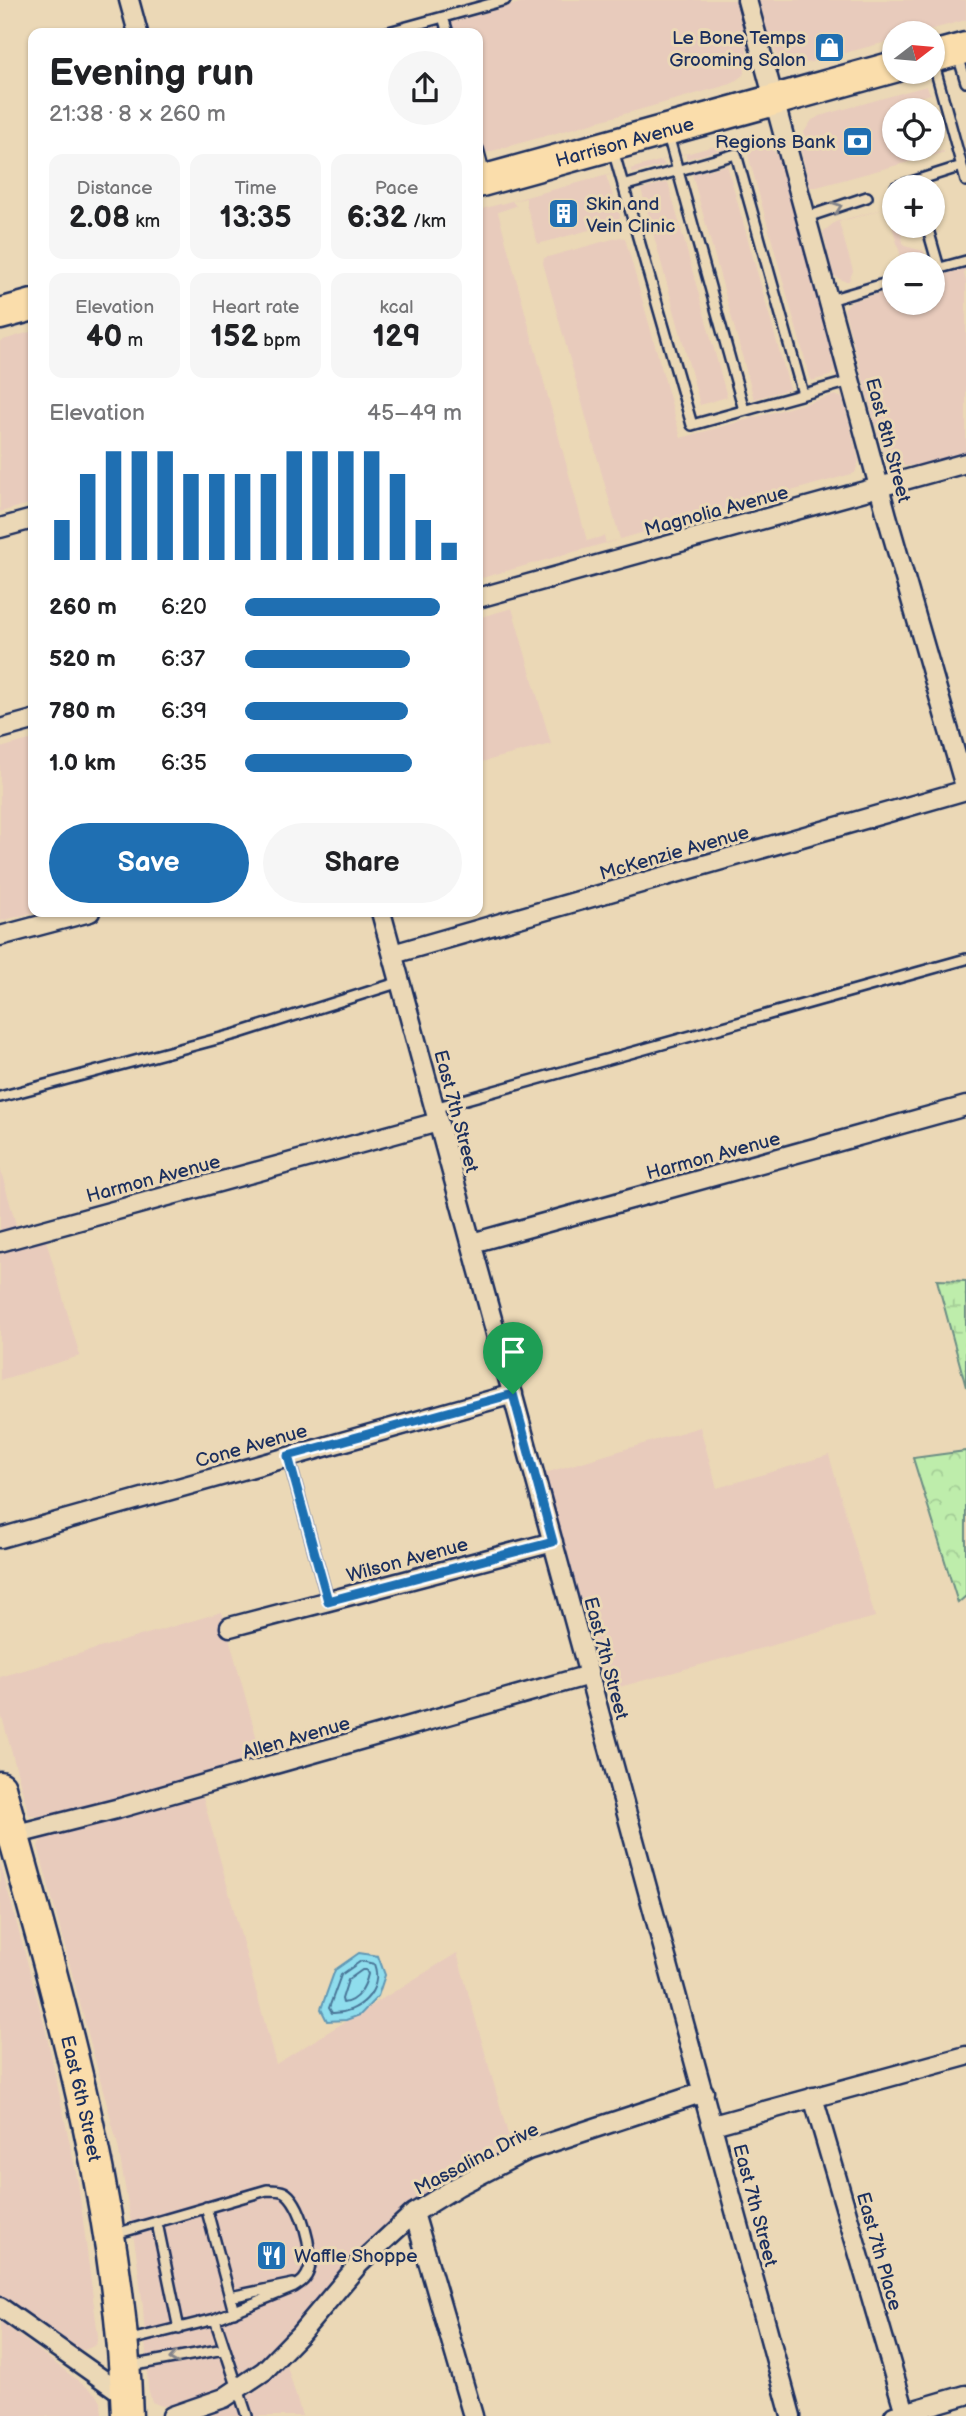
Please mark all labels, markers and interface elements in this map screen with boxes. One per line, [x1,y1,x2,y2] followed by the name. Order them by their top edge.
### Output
[882,21,945,84] north arrow
[882,21,945,315] map controls
[669,27,806,72] place label: Le Bone Temps Grooming Salon
[812,31,846,65] shop icon: Le Bone Temps Grooming Salon
[49,51,254,96] text: Evening run
[388,51,462,125] button: share
[882,98,945,161] button: locate
[49,100,226,128] text: 21:38 · 8 × 260 m
[553,113,697,173] street label: Harrison Avenue
[841,124,875,158] bank icon: Regions Bank
[715,131,836,154] place label: Regions Bank
[882,175,945,238] button: +
[77,177,152,200] text: Distance
[234,177,277,200] text: Time
[375,177,418,200] text: Pace
[586,193,675,238] place label: Skin and Vein Clinic
[546,197,580,231] building icon: Skin and Vein Clinic
[69,200,130,236] text: 2.08
[219,200,292,236] text: 13:35
[347,200,408,236] text: 6:32
[830,201,843,215] one-way arrow
[130,210,160,233] text: km
[408,210,446,233] text: /km
[882,252,945,315] button: −
[75,296,154,319] text: Elevation
[212,296,299,319] text: Heart rate
[379,296,414,319] text: kcal
[86,319,122,355] text: 40
[210,319,258,355] text: 152
[372,319,421,355] text: 129
[122,329,143,352] text: m
[258,329,301,352] text: bpm
[860,376,915,505] street label: East 8th Street
[49,399,145,427] text: Elevation
[367,399,462,427] text: 45–49 m
[642,481,791,542] street label: Magnolia Avenue
[49,593,117,621] text: 260 m
[161,593,207,621] text: 6:20
[49,645,116,673] text: 520 m
[161,645,205,673] text: 6:37
[49,697,116,725] text: 780 m
[161,697,207,725] text: 6:39
[49,749,116,777] text: 1.0 km
[161,749,207,777] text: 6:35
[597,821,752,886] street label: McKenzie Avenue
[49,823,249,903] button: Save
[263,823,462,903] button: Share
[428,1048,483,1175] street label: East 7th Street
[644,1128,783,1185] street label: Harmon Avenue
[84,1151,223,1208] street label: Harmon Avenue
[483,1322,543,1394] pin
[494,1333,532,1371] icon: arrive
[193,1420,310,1473] street label: Cone Avenue
[344,1533,471,1588] street label: Wilson Avenue
[578,1595,633,1722] street label: East 7th Street
[240,1712,353,1765] street label: Allen Avenue
[55,2033,106,2164] street label: East 6th Street
[411,2118,543,2201] street label: Massalina Drive
[727,2142,782,2269] street label: East 7th Street
[851,2190,906,2313] street label: East 7th Place
[254,2238,288,2272] restaurant icon: Waffle Shoppe
[294,2245,418,2268] place label: Waffle Shoppe
[168,2350,180,2365] one-way arrow

